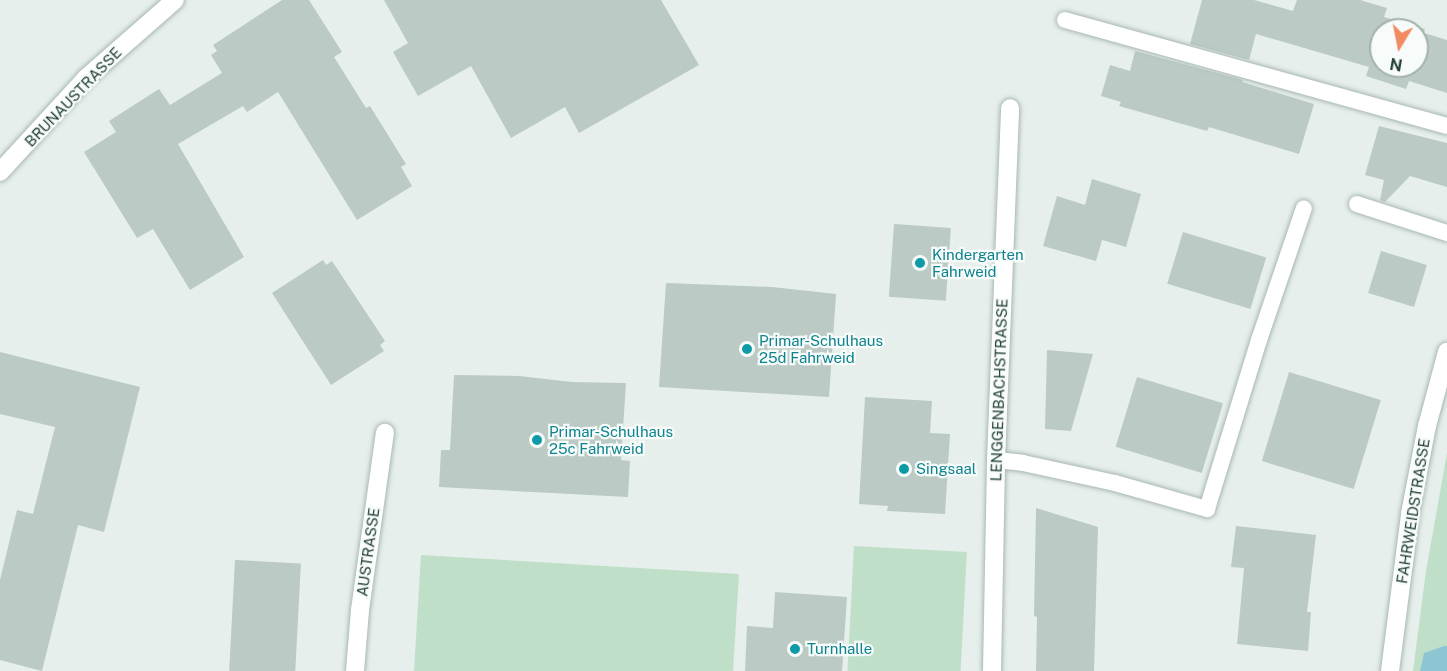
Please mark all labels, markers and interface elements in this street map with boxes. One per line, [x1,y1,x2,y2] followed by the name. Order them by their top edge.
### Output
[1369,18,1429,78] north arrow
[21,44,125,150] street label: BRUNAUSTRASSE
[1388,54,1404,75] text: N
[932,245,1024,280] place label: Kindergarten Fahrweid
[913,256,927,270] marker: Kindergarten Fahrweid
[987,298,1011,482] street label: LENGGENBACHSTRASSE
[759,331,883,366] place label: Primar-Schulhaus 25d Fahrweid
[740,342,754,356] marker: Primar-Schulhaus 25d Fahrweid
[549,422,673,457] place label: Primar-Schulhaus 25c Fahrweid
[530,433,544,447] marker: Primar-Schulhaus 25c Fahrweid
[1393,437,1433,585] street label: FAHRWEIDSTRASSE
[916,460,976,478] place label: Singsaal
[897,462,911,476] marker: Singsaal
[353,506,383,598] street label: AUSTRASSE
[807,640,872,658] place label: Turnhalle
[788,642,802,656] marker: Turnhalle

